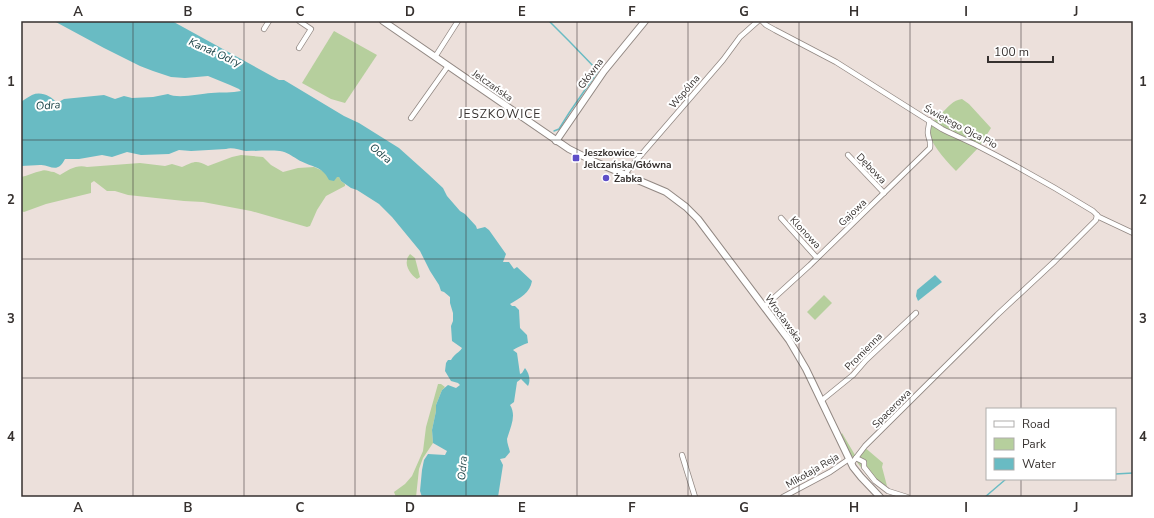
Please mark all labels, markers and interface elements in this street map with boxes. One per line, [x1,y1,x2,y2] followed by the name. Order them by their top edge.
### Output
[73,3,83,21] text: A
[184,3,193,21] text: B
[296,3,305,21] text: C
[405,3,415,21] text: D
[518,3,526,21] text: E
[628,3,636,21] text: F
[739,3,749,21] text: G
[849,3,859,21] text: H
[964,3,968,21] text: I
[1073,3,1078,21] text: J
[186,34,244,71] water label: Kanał Odry
[988,38,1053,64] scale bar
[994,44,1029,60] text: 100 m
[575,55,607,92] street label: Główna
[468,66,516,105] street label: Jelczańska
[666,72,703,112] street label: Wspólna
[7,73,15,91] text: 1
[1139,73,1147,91] text: 1
[35,97,61,114] water label: Odra
[921,102,1000,152] street label: Świętego Ojca Pio
[458,106,541,122] district label: JESZKOWICE
[366,140,395,167] water label: Odra
[583,146,672,172] place label: Jeszkowice – Jelczańska/Główna
[853,150,889,187] street label: Dębowa
[571,153,581,163] marker: Jeszkowice – Jelczańska/Główna
[614,172,642,186] place label: Żabka
[601,173,611,183] marker: Żabka
[7,191,15,209] text: 2
[1139,191,1147,209] text: 2
[836,196,870,230] street label: Gajowa
[787,213,824,252] street label: Klonowa
[761,292,805,345] street label: Wrocławska
[7,310,15,328] text: 3
[1139,310,1147,328] text: 3
[842,330,886,374] street label: Promienna
[869,386,914,431] street label: Spacerowa
[986,408,1116,480] legend
[1022,416,1050,432] text: Road
[7,428,15,446] text: 4
[1139,428,1147,446] text: 4
[1022,436,1047,452] text: Park
[783,450,842,492] street label: Mikołaja Reja
[454,455,471,481] water label: Odra
[1022,456,1056,472] text: Water
[73,499,83,517] text: A
[184,499,193,517] text: B
[296,499,305,517] text: C
[405,499,415,517] text: D
[518,499,526,517] text: E
[628,499,636,517] text: F
[739,499,749,517] text: G
[849,499,859,517] text: H
[964,499,968,517] text: I
[1073,499,1078,517] text: J

